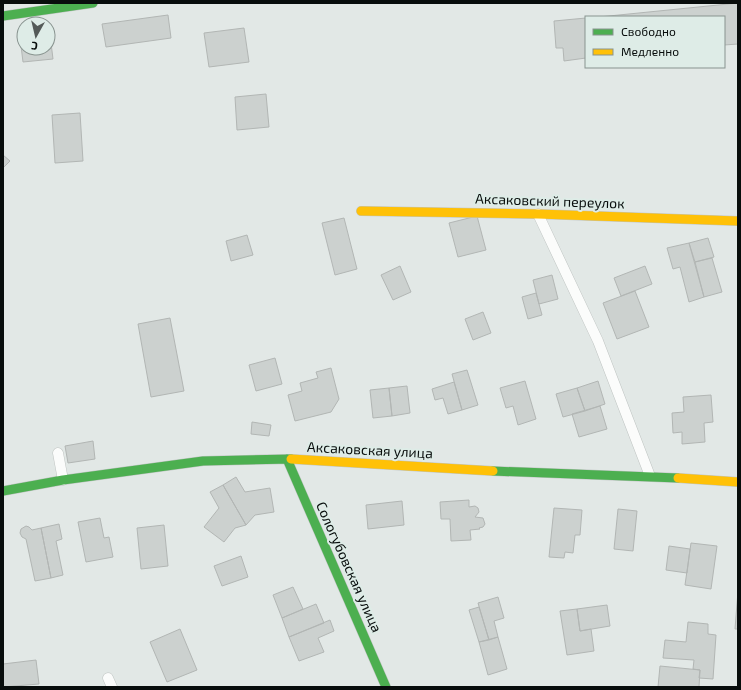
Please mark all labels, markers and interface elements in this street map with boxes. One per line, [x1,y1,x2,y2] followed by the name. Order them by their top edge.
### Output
[16,16,56,56] north arrow
[585,16,725,68] legend
[621,24,676,38] text: Свободно
[30,39,39,53] text: С
[621,44,679,58] text: Медленно
[475,189,626,212] street label: Аксаковский переулок
[307,438,433,461] street label: Аксаковская улица
[313,499,386,635] street label: Сологубовская улица

